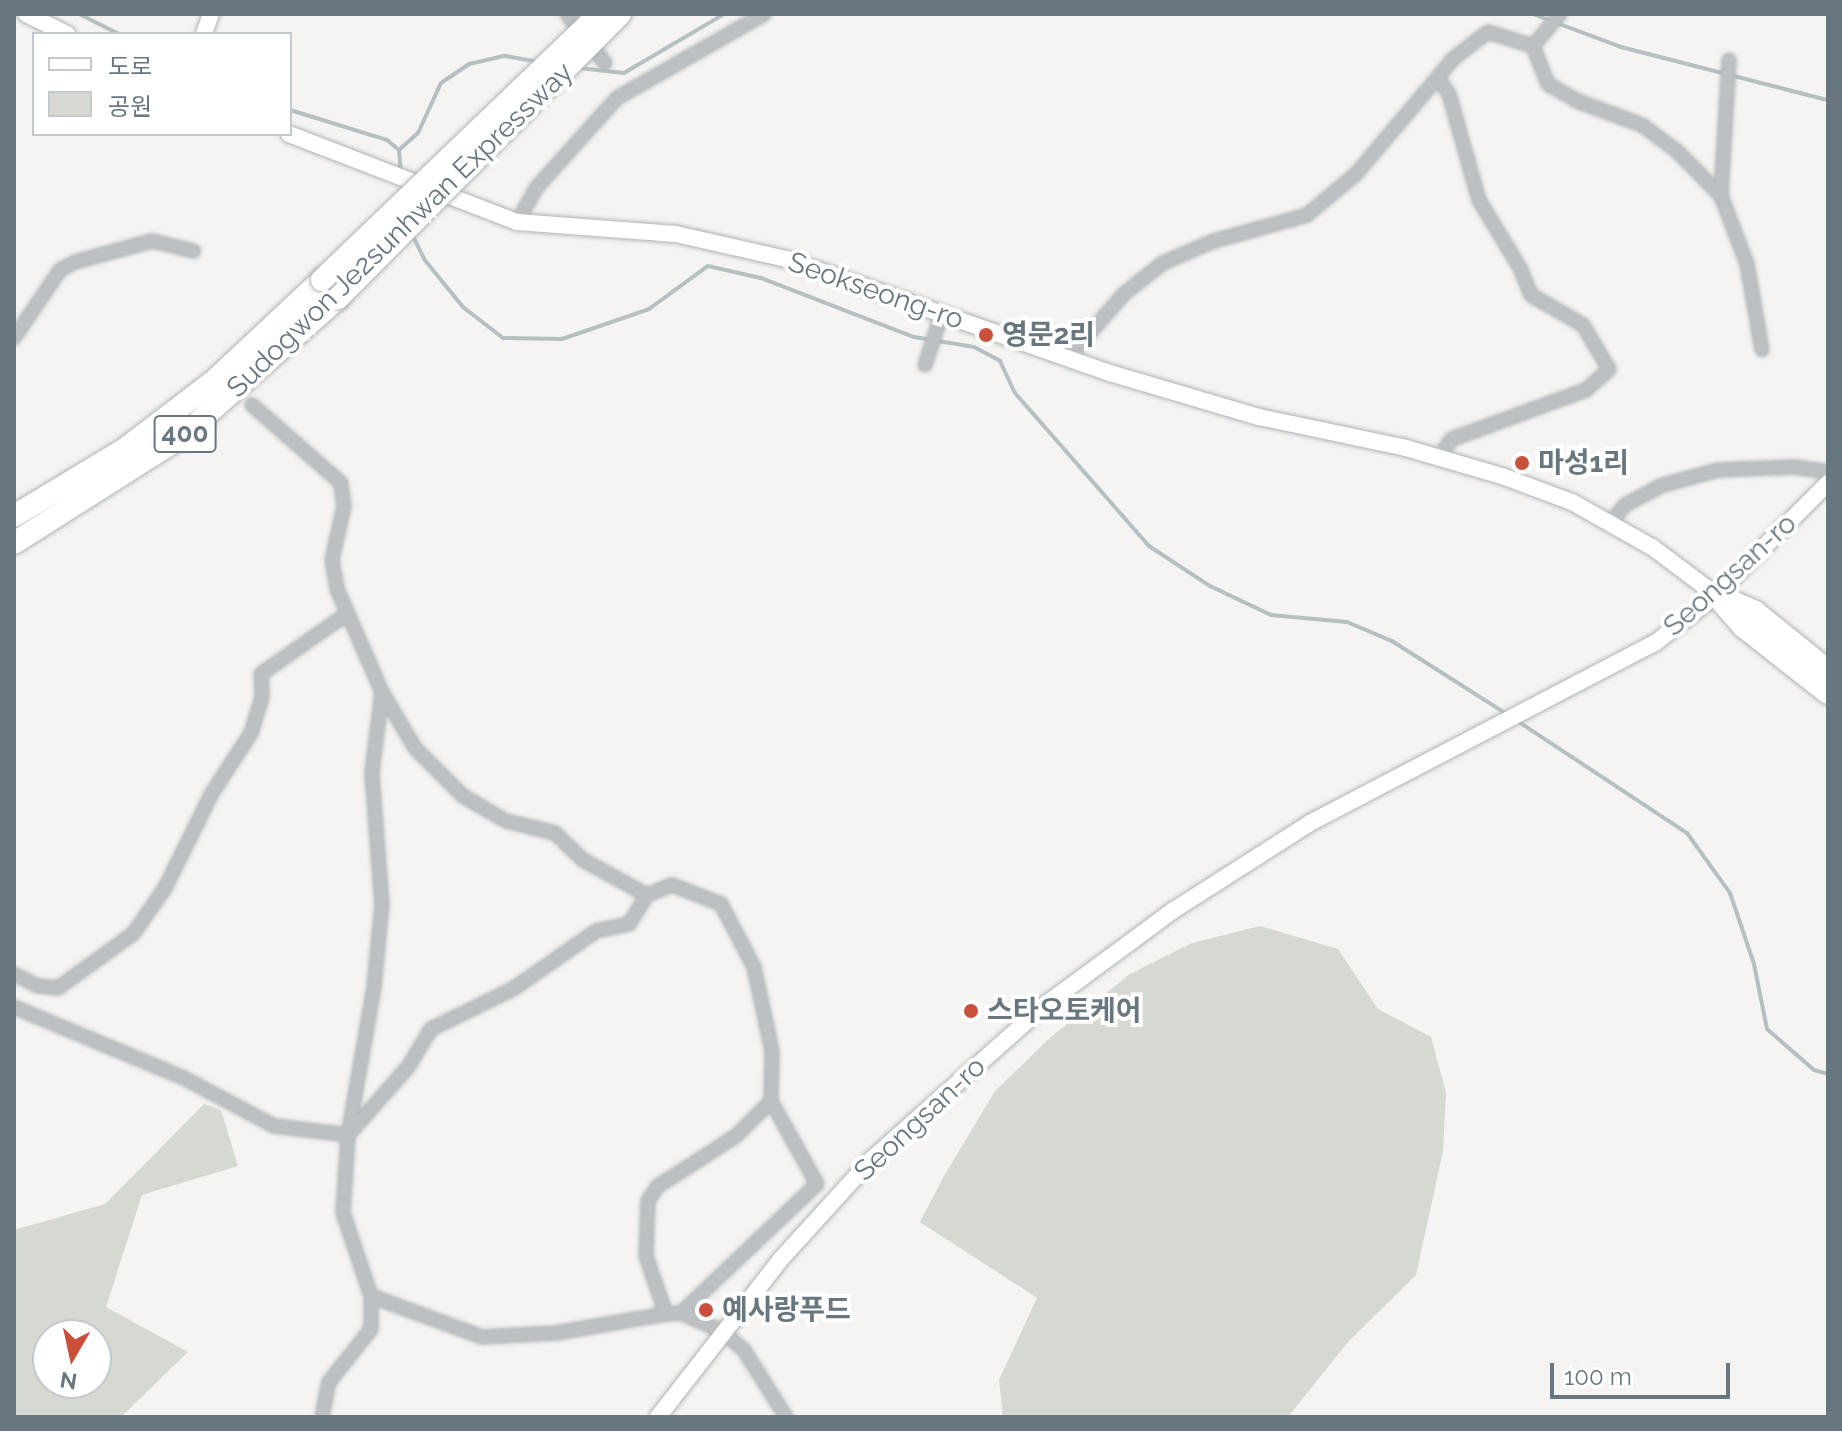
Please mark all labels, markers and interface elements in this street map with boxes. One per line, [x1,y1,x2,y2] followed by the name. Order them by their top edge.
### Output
[32,32,292,136] legend
[108,52,152,81] text: 도로
[220,55,580,405] street label: Sudogwon Je2sunhwan Expressway
[108,92,152,121] text: 공원
[784,245,968,337] street label: Seokseong-ro
[1002,318,1095,352] place label: 영문2리
[977,326,995,344] marker: 영문2리
[153,412,217,456] road number: 400
[1538,446,1629,480] place label: 마성1리
[1513,454,1531,472] marker: 마성1리
[1657,507,1803,643] street label: Seongsan-ro
[987,994,1142,1028] place label: 스타오토케어
[962,1002,980,1020] marker: 스타오토케어
[848,1050,992,1188] street label: Seongsan-ro
[722,1293,851,1327] place label: 예사랑푸드
[697,1301,715,1319] marker: 예사랑푸드
[32,1319,112,1399] north arrow
[1554,1347,1734,1397] scale bar
[1564,1362,1632,1391] text: 100 m
[58,1367,79,1395] text: N

